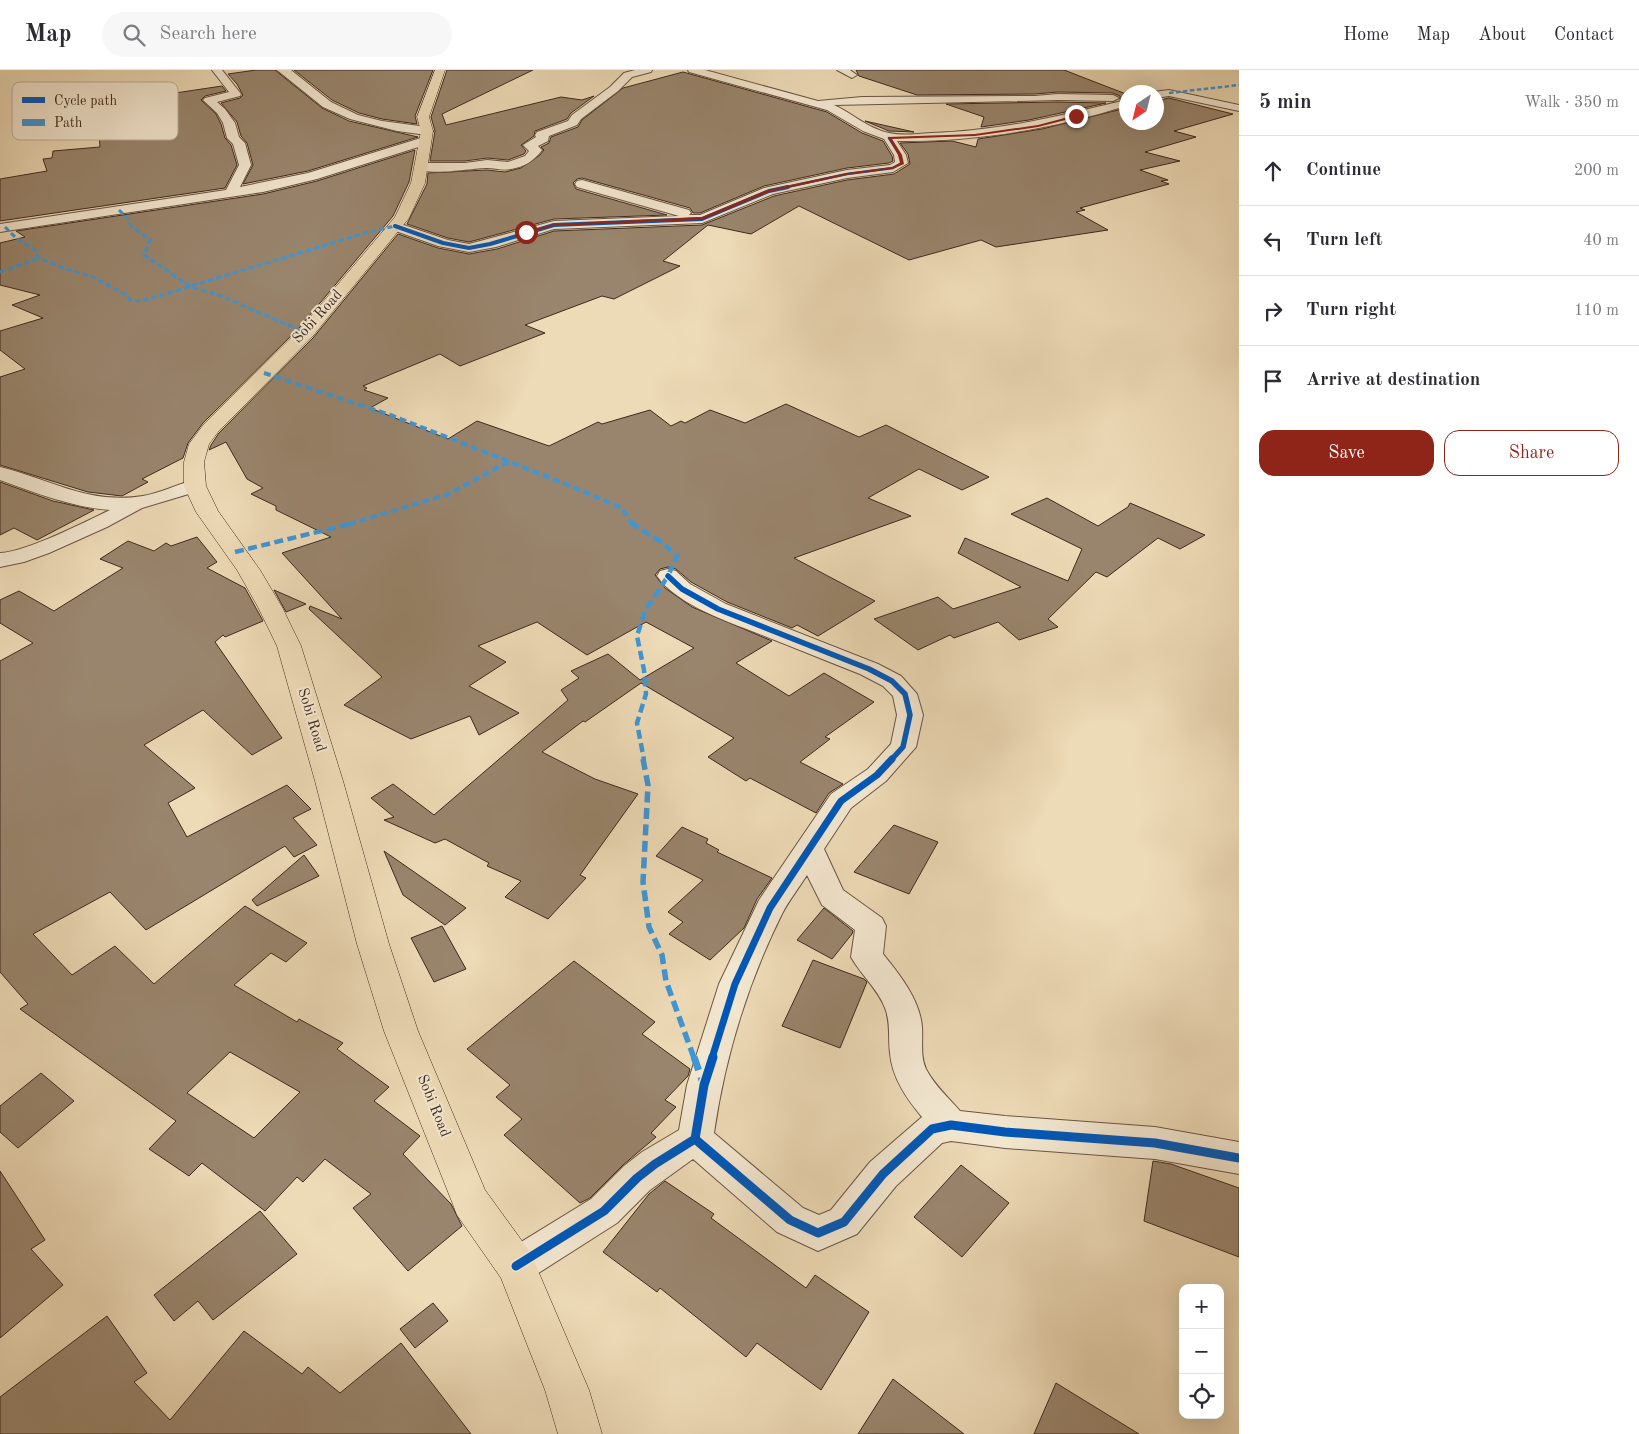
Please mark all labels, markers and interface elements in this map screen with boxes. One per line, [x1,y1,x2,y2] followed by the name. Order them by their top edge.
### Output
[102,12,452,57] search box
[120,21,148,49] icon: search
[25,23,72,47] text: Map
[160,25,257,44] text: Search here
[1343,26,1389,44] text: Home
[1417,26,1450,44] text: Map
[1478,26,1526,44] text: About
[1554,26,1614,44] text: Contact
[12,82,178,140] legend
[1119,85,1164,130] north arrow
[1259,92,1312,113] text: 5 min
[54,94,117,108] text: Cycle path
[1524,95,1619,111] text: Walk · 350 m
[1065,105,1088,128] route end
[54,116,83,130] text: Path
[1259,157,1287,185] icon: ahead
[1306,161,1381,180] text: Continue
[1574,163,1619,179] text: 200 m
[515,221,538,244] route start
[1259,227,1287,255] icon: left
[1306,231,1383,250] text: Turn left
[1583,233,1619,249] text: 40 m
[290,287,346,347] street label: Sobi Road
[1259,297,1287,325] icon: right
[1306,301,1396,320] text: Turn right
[1574,303,1619,319] text: 110 m
[1259,367,1287,395] icon: arrive
[1306,371,1480,390] text: Arrive at destination
[1259,430,1434,476] button: Save
[1444,430,1619,476] button: Share
[294,686,328,754] street label: Sobi Road
[414,1073,452,1140] street label: Sobi Road
[1179,1284,1224,1419] map controls
[1179,1284,1224,1329] button: +
[1179,1329,1224,1374] button: −
[1179,1374,1224,1419] button: locate

